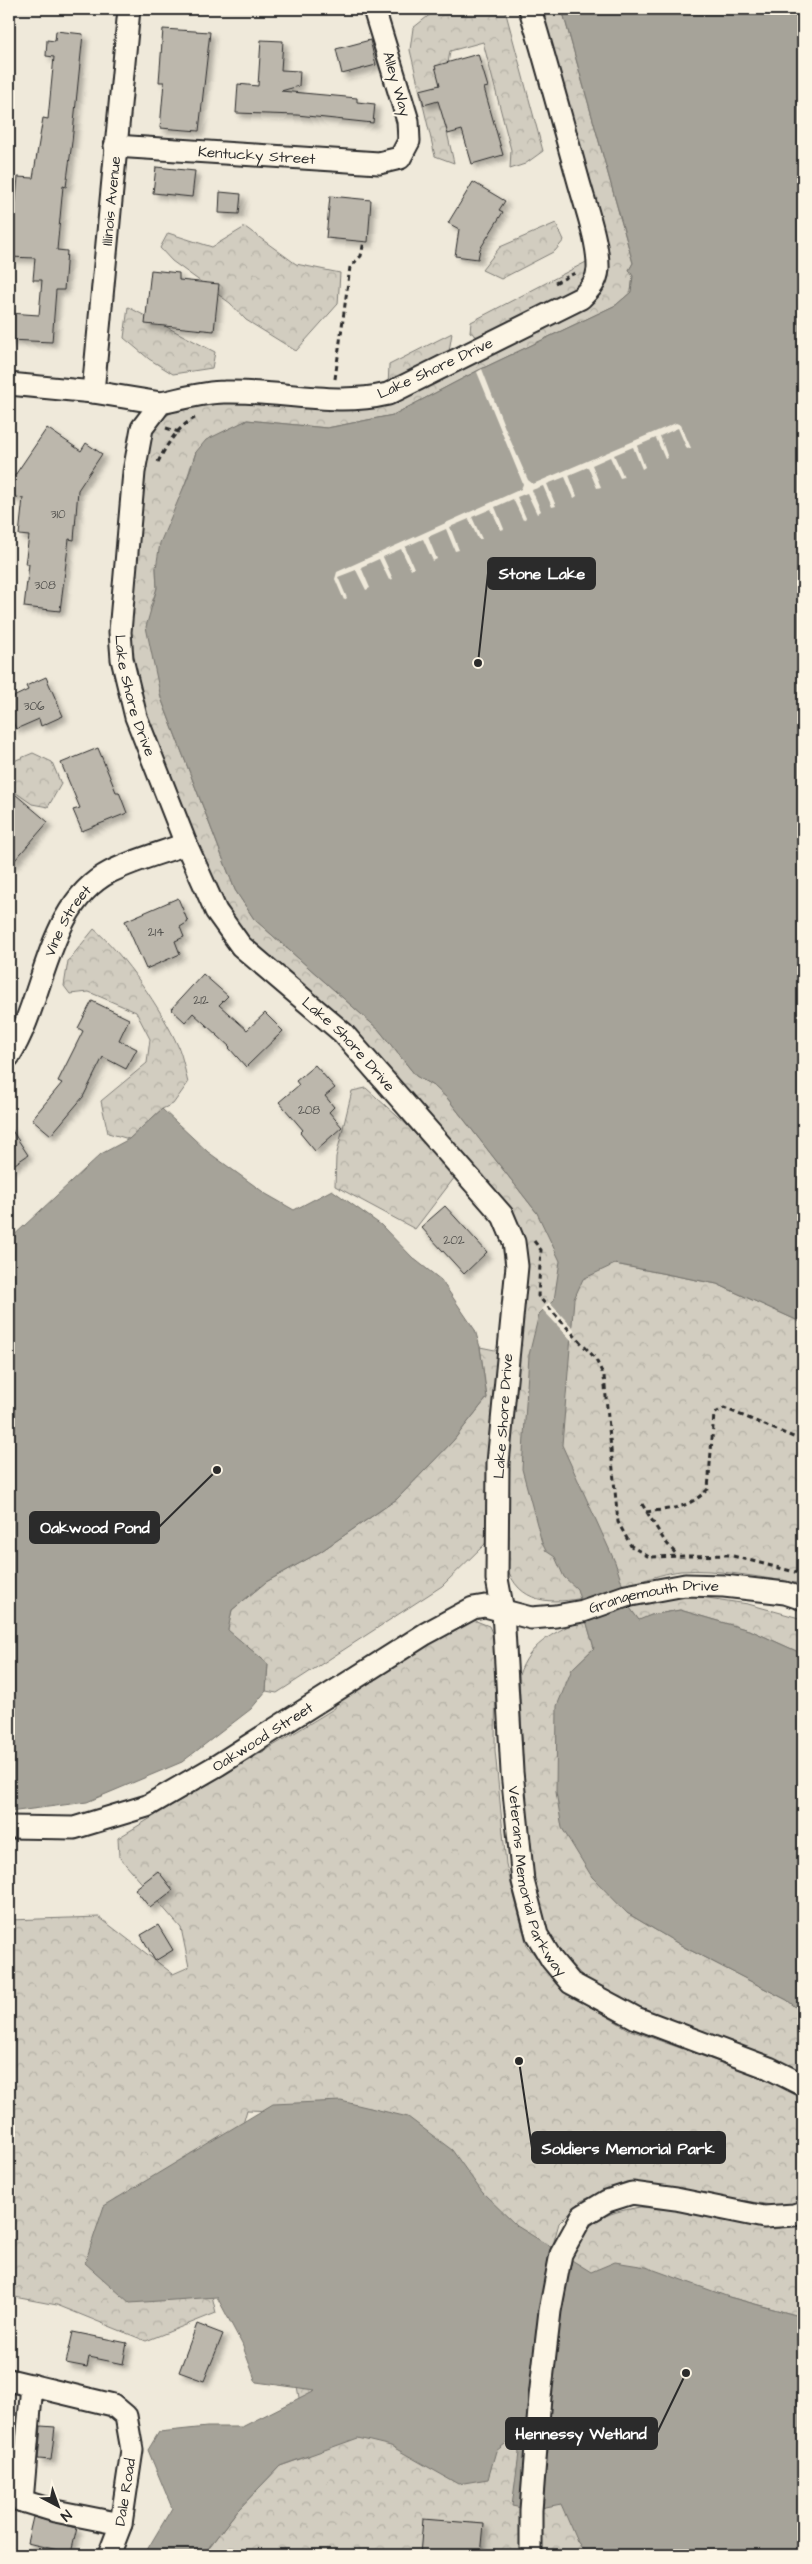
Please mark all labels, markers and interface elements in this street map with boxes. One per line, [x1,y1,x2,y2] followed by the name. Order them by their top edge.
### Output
[376,49,416,119] street label: Alley Way
[197,141,316,170] street label: Kentucky Street
[97,155,126,247] street label: Illinois Avenue
[374,332,496,404] street label: Lake Shore Drive
[50,506,66,523] house number: 310
[488,558,595,589] callout: Stone Lake
[498,563,586,585] text: Stone Lake
[34,577,56,594] house number: 308
[109,634,160,760] street label: Lake Shore Drive
[23,698,45,715] house number: 306
[40,880,96,960] street label: Vine Street
[148,924,164,941] house number: 214
[193,992,209,1009] house number: 212
[297,992,400,1096] street label: Lake Shore Drive
[298,1102,320,1119] house number: 208
[443,1232,465,1249] house number: 202
[489,1353,518,1479] street label: Lake Shore Drive
[30,1512,159,1543] callout: Oakwood Pond
[40,1517,151,1539] text: Oakwood Pond
[586,1575,719,1619] street label: Grangemouth Drive
[208,1697,317,1777] street label: Oakwood Street
[502,1785,571,1982] street label: Veterans Memorial Parkway
[532,2132,725,2163] callout: Soldiers Memorial Park
[541,2138,715,2160] text: Soldiers Memorial Park
[506,2418,657,2449] callout: Hennessy Wetland
[515,2423,647,2446] text: Hennessy Wetland
[110,2456,141,2527] street label: Dale Road
[32,2482,82,2532] north arrow
[56,2505,76,2526] text: N

